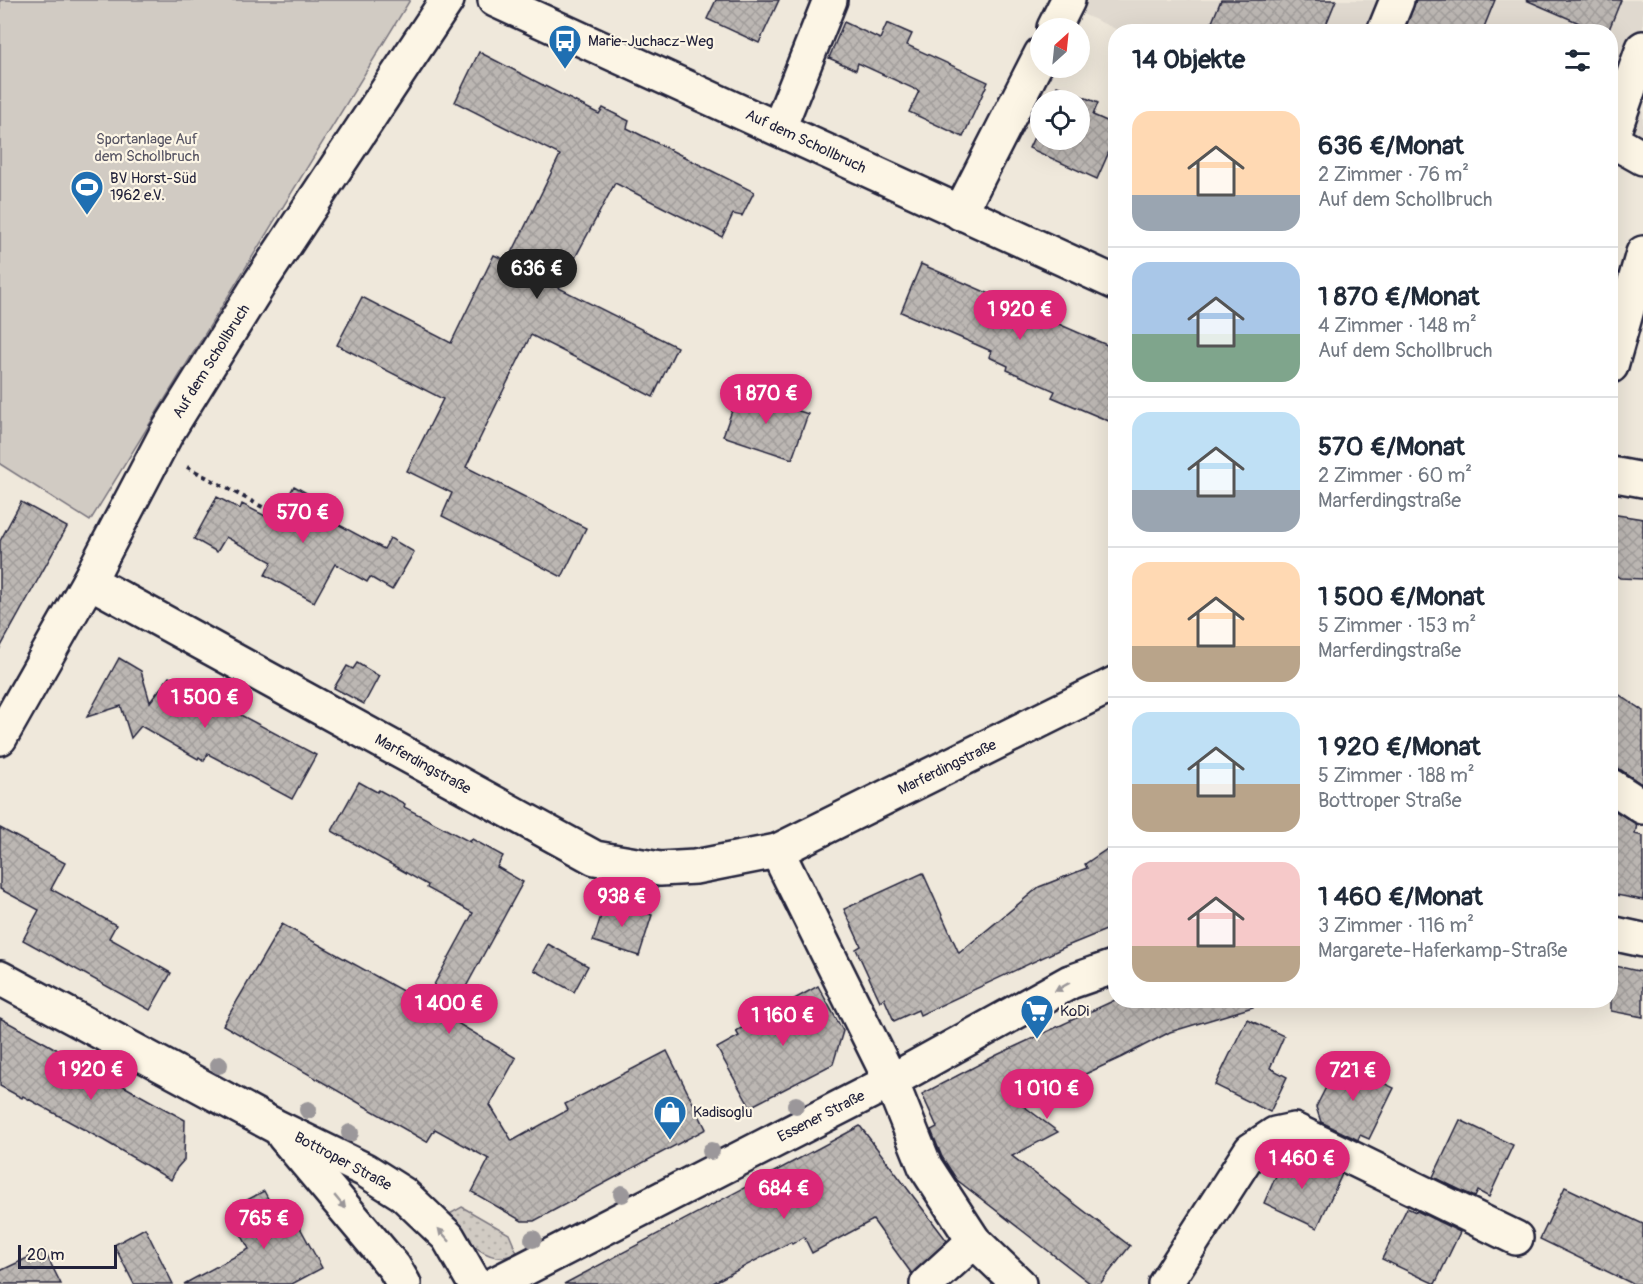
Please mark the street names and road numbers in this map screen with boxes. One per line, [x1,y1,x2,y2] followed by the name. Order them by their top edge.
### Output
[742,105,869,178] street label: Auf dem Schollbruch
[169,301,254,422] street label: Auf dem Schollbruch
[371,730,475,799] street label: Marferdingstraße
[895,735,1000,800] street label: Marferdingstraße
[774,1086,869,1147] street label: Essener Straße
[291,1128,395,1195] street label: Bottroper Straße

